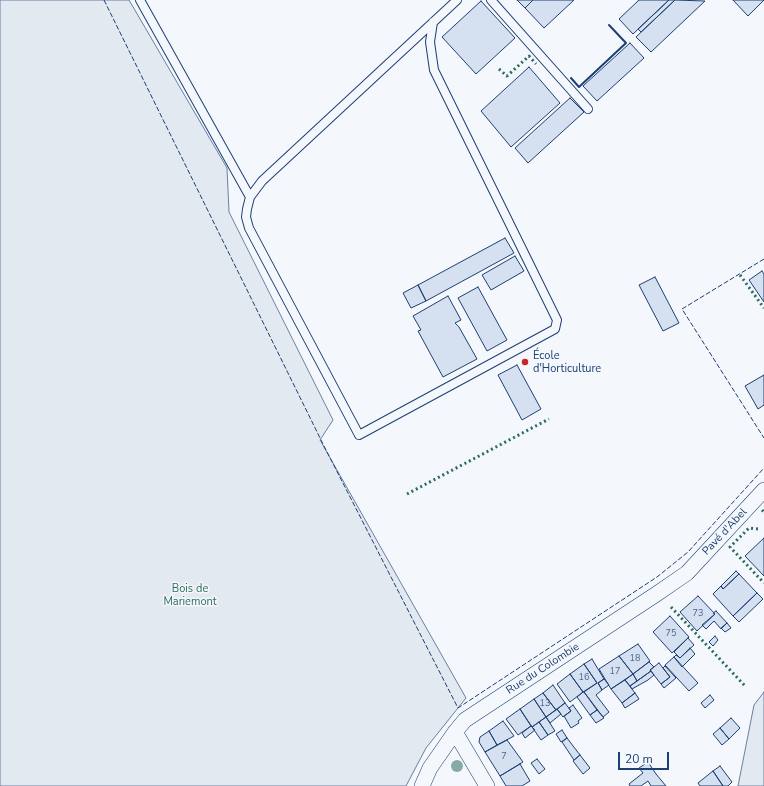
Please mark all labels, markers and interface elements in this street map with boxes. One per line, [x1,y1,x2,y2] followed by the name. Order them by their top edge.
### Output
[533,349,601,375] place label: École d'Horticulture
[520,357,530,367] marker: École d'Horticulture
[700,506,750,558] street label: Pavé d'Abel
[163,582,217,608] park label: Bois de Mariemont
[693,609,703,619] house number: 73
[666,629,676,639] house number: 75
[504,641,582,697] street label: Rue du Colombie
[630,654,640,664] house number: 18
[610,667,620,677] house number: 17
[579,673,589,683] house number: 16
[540,699,550,709] house number: 13
[620,744,671,770] scale bar
[625,751,653,767] text: 20 m
[501,752,507,762] house number: 7

